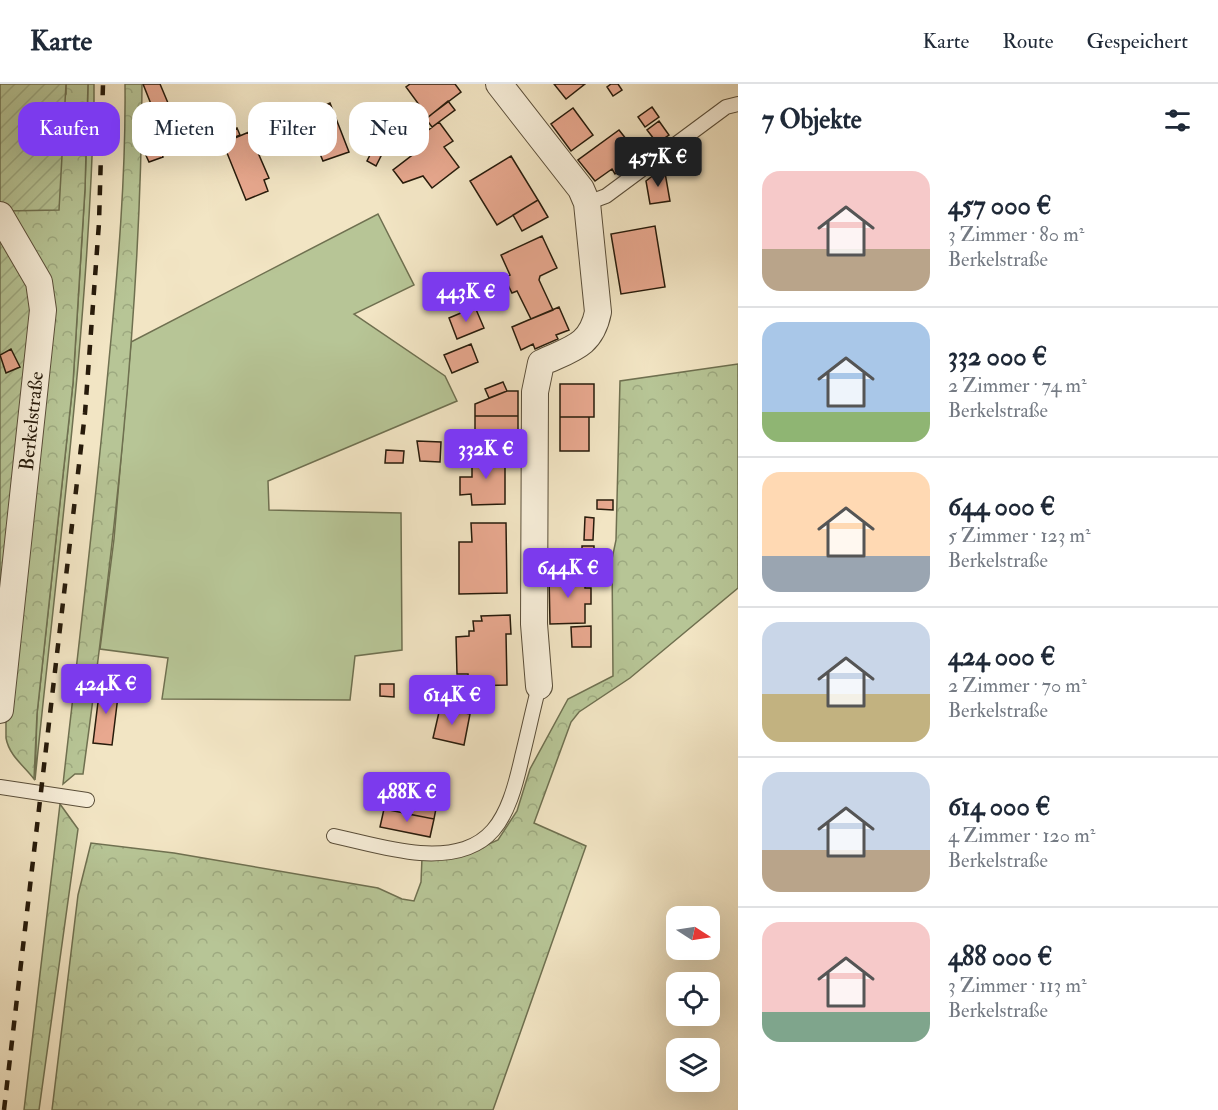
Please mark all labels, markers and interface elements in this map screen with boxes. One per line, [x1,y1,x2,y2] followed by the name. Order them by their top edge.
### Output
[30,24,92,59] text: Karte
[923,28,969,55] text: Karte
[1002,28,1054,55] text: Route
[1087,28,1188,55] text: Gespeichert
[18,102,120,156] chip: Kaufen
[132,102,236,156] chip: Mieten
[248,102,337,156] chip: Filter
[349,102,429,156] chip: Neu
[762,104,862,136] text: 7 Objekte
[1161,104,1194,137] icon: filters
[609,137,707,188] pin: 457K €
[629,144,687,169] text: 457K €
[948,190,1052,222] text: 457 000 €
[810,195,882,267] icon: home
[948,222,1084,247] text: 3 Zimmer · 80 m²
[948,247,1048,272] text: Berkelstraße
[417,272,515,323] pin: 443K €
[436,279,496,304] text: 443K €
[948,341,1047,373] text: 332 000 €
[810,346,882,418] icon: home
[14,370,49,472] street label: Berkelstraße
[948,373,1087,398] text: 2 Zimmer · 74 m²
[948,398,1048,423] text: Berkelstraße
[437,429,535,480] pin: 332K €
[458,436,514,461] text: 332K €
[948,491,1055,523] text: 644 000 €
[810,496,882,568] icon: home
[948,523,1091,548] text: 5 Zimmer · 123 m²
[519,548,617,599] pin: 644K €
[948,548,1048,573] text: Berkelstraße
[537,555,599,580] text: 644K €
[948,641,1055,673] text: 424 000 €
[810,646,882,718] icon: home
[57,664,155,715] pin: 424K €
[75,671,137,696] text: 424K €
[948,673,1087,698] text: 2 Zimmer · 70 m²
[403,675,501,726] pin: 614K €
[423,682,481,707] text: 614K €
[948,698,1048,723] text: Berkelstraße
[358,772,456,823] pin: 488K €
[377,779,437,804] text: 488K €
[948,791,1050,823] text: 614 000 €
[810,796,882,868] icon: home
[948,823,1095,848] text: 4 Zimmer · 120 m²
[948,848,1048,873] text: Berkelstraße
[666,906,720,960] north arrow
[666,906,720,1092] map controls
[948,941,1053,973] text: 488 000 €
[810,946,882,1018] icon: home
[666,972,720,1026] button: locate
[948,973,1087,998] text: 3 Zimmer · 113 m²
[948,998,1048,1023] text: Berkelstraße
[666,1038,720,1092] button: layers

